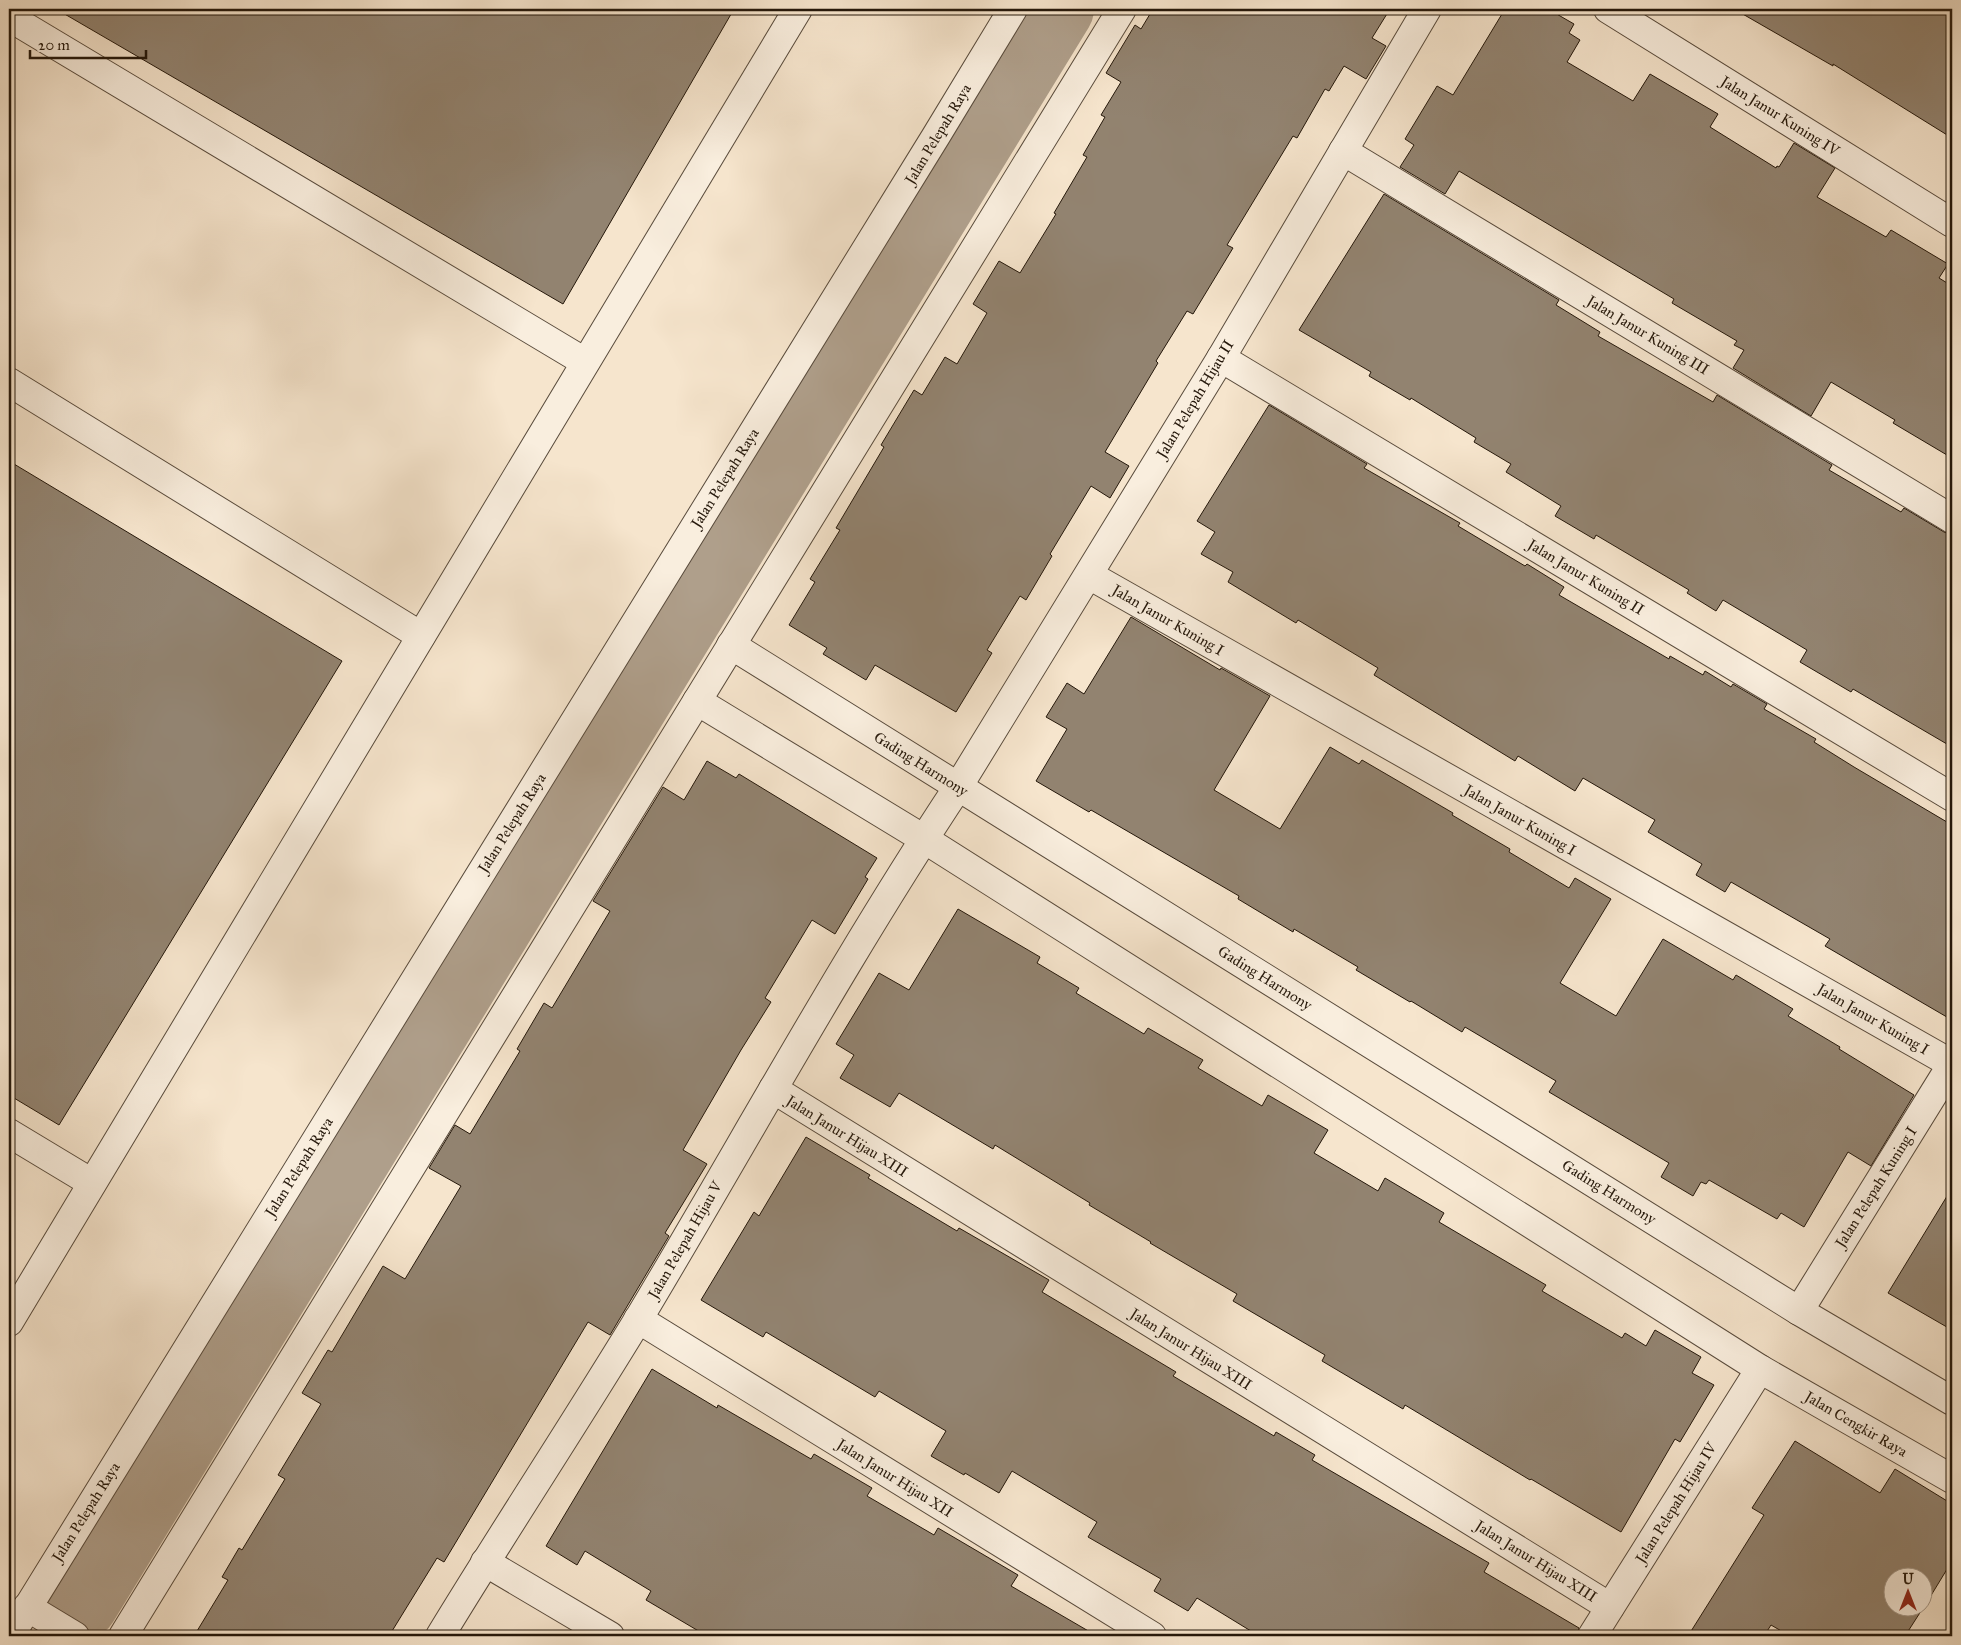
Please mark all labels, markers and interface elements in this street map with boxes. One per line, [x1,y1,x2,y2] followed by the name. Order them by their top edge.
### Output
[30,28,146,60] scale bar
[38,36,70,54] text: 20 m
[1715,71,1843,161] street label: Jalan Janur Kuning IV
[900,80,976,190] street label: Jalan Pelepah Raya
[1582,290,1712,379] street label: Jalan Janur Kuning III
[1151,336,1238,464] street label: Jalan Pelepah Hijau II
[686,424,764,533] street label: Jalan Pelepah Raya
[1522,534,1647,620] street label: Jalan Janur Kuning II
[1107,580,1227,660] street label: Jalan Janur Kuning I
[871,728,972,801] street label: Gading Harmony
[473,769,551,878] street label: Jalan Pelepah Raya
[1459,780,1579,860] street label: Jalan Janur Kuning I
[1215,942,1316,1015] street label: Gading Harmony
[1812,979,1932,1059] street label: Jalan Janur Kuning I
[781,1090,911,1182] street label: Jalan Janur Hijau XIII
[260,1113,338,1222] street label: Jalan Pelepah Raya
[1830,1123,1921,1253] street label: Jalan Pelepah Kuning I
[1559,1156,1660,1229] street label: Gading Harmony
[643,1178,727,1304] street label: Jalan Pelepah Hijau V
[1125,1303,1255,1395] street label: Jalan Janur Hijau XIII
[1799,1386,1911,1462] street label: Jalan Cengkir Raya
[831,1434,956,1522] street label: Jalan Janur Hijau XII
[1630,1439,1722,1569] street label: Jalan Pelepah Hijau IV
[47,1458,125,1567] street label: Jalan Pelepah Raya
[1470,1515,1600,1607] street label: Jalan Janur Hijau XIII
[1884,1568,1934,1618] north arrow
[1902,1571,1914,1588] text: U

